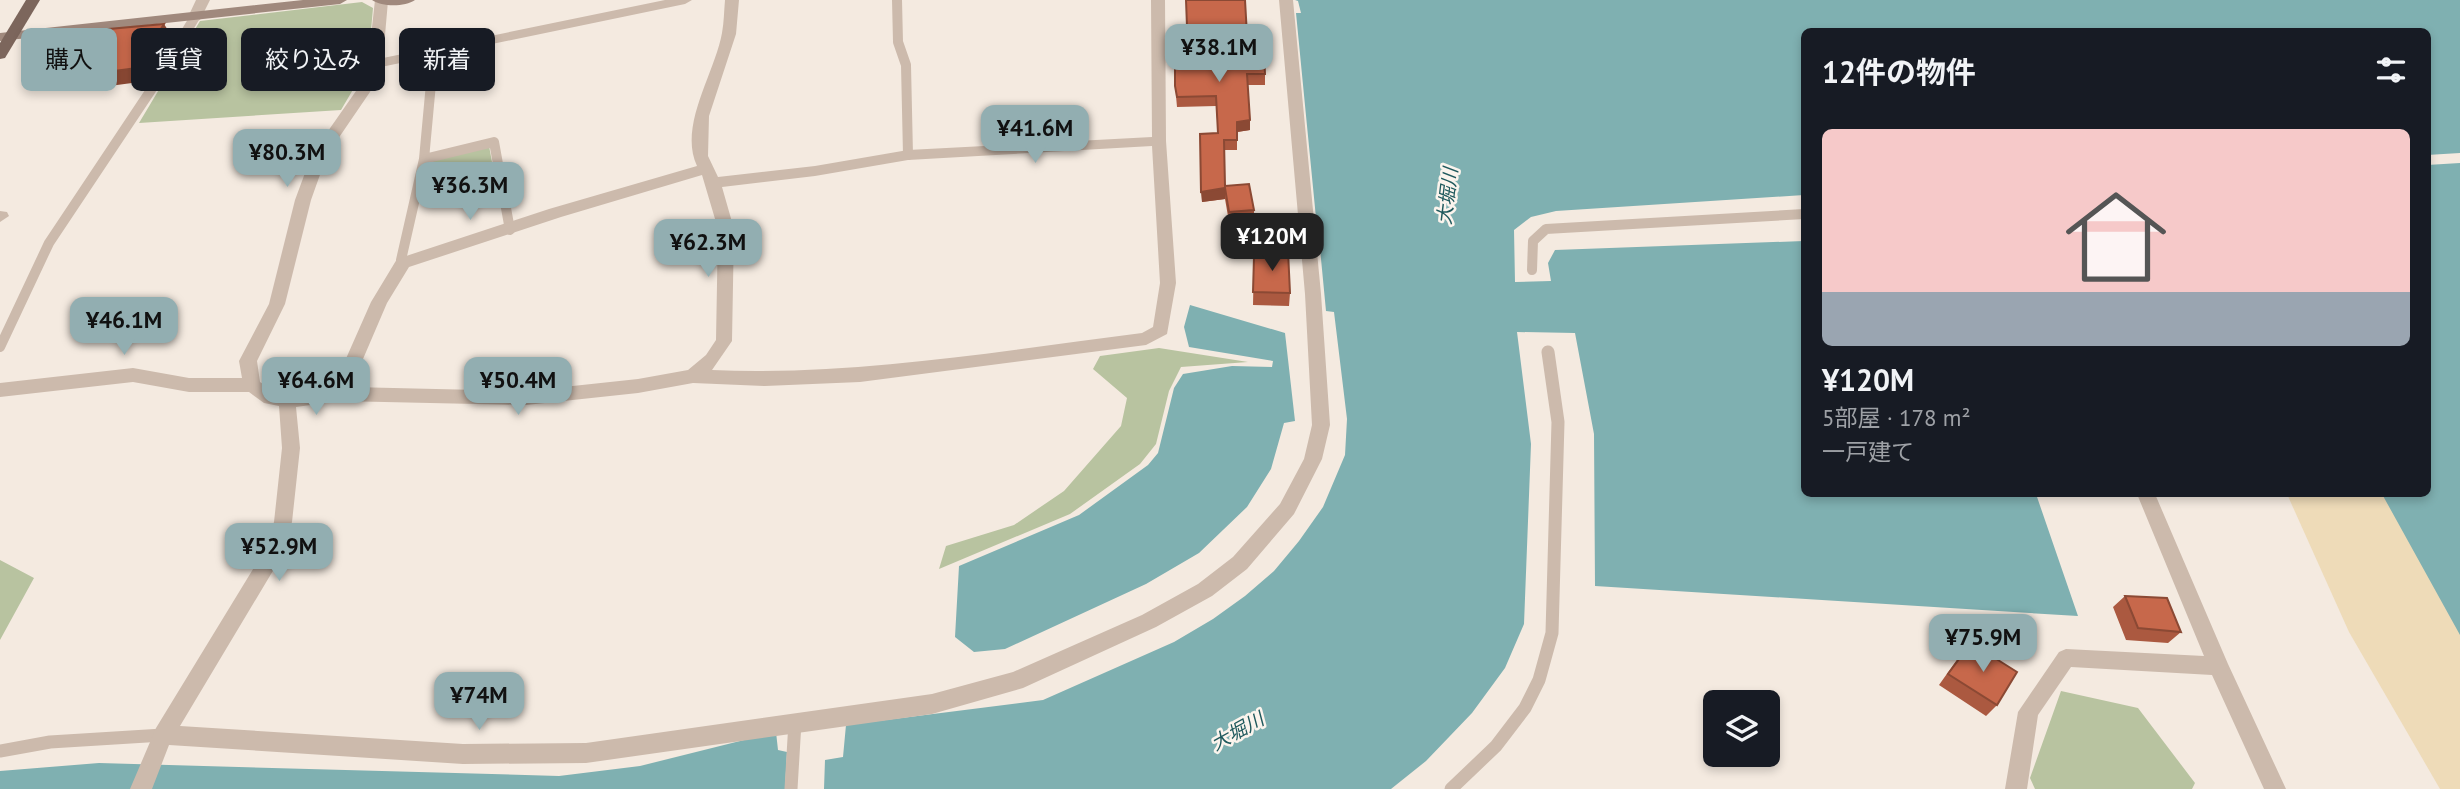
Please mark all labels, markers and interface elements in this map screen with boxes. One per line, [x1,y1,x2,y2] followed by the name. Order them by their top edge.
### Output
[1162,24,1276,84] pin: ¥38.1M
[21,28,117,91] chip: 購入
[131,28,227,91] chip: 賃貸
[241,28,385,91] chip: 絞り込み
[399,28,495,91] chip: 新着
[1181,32,1257,61] text: ¥38.1M
[2372,51,2410,89] icon: filters
[1822,52,1976,91] text: 12件の物件
[978,106,1092,165] pin: ¥41.6M
[997,113,1073,142] text: ¥41.6M
[230,130,344,189] pin: ¥80.3M
[249,137,325,166] text: ¥80.3M
[413,162,527,222] pin: ¥36.3M
[1432,164,1463,226] water label: 大堀川
[432,170,508,199] text: ¥36.3M
[2053,174,2179,300] icon: home
[1223,214,1321,273] pin: ¥120M
[651,219,765,279] pin: ¥62.3M
[1237,221,1307,250] text: ¥120M
[670,227,746,256] text: ¥62.3M
[67,298,181,357] pin: ¥46.1M
[86,305,162,334] text: ¥46.1M
[259,358,373,417] pin: ¥64.6M
[461,358,575,417] pin: ¥50.4M
[1822,360,1914,399] text: ¥120M
[278,365,354,394] text: ¥64.6M
[480,365,556,394] text: ¥50.4M
[1822,403,1970,432] text: 5部屋 · 178 m²
[1822,437,1914,466] text: 一戸建て
[222,524,336,583] pin: ¥52.9M
[241,531,317,560] text: ¥52.9M
[1926,614,2040,674] pin: ¥75.9M
[1945,622,2021,651] text: ¥75.9M
[438,672,520,732] pin: ¥74M
[450,680,508,709] text: ¥74M
[1703,690,1780,767] map controls
[1703,690,1780,767] button: layers
[1206,706,1269,755] water label: 大堀川

